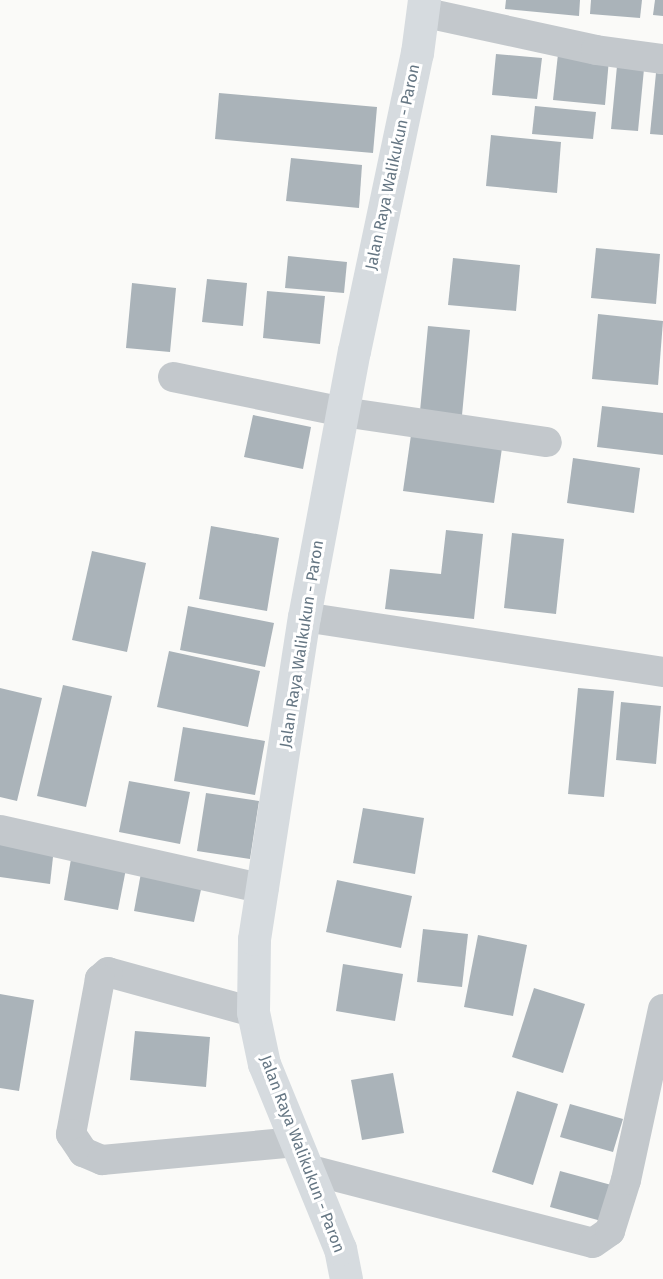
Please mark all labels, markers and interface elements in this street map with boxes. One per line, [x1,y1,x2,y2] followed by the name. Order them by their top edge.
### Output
[362,62,424,272] street label: Jalan Raya Walikukun - Paron
[276,539,328,749] street label: Jalan Raya Walikukun - Paron
[255,1053,349,1255] street label: Jalan Raya Walikukun - Paron

